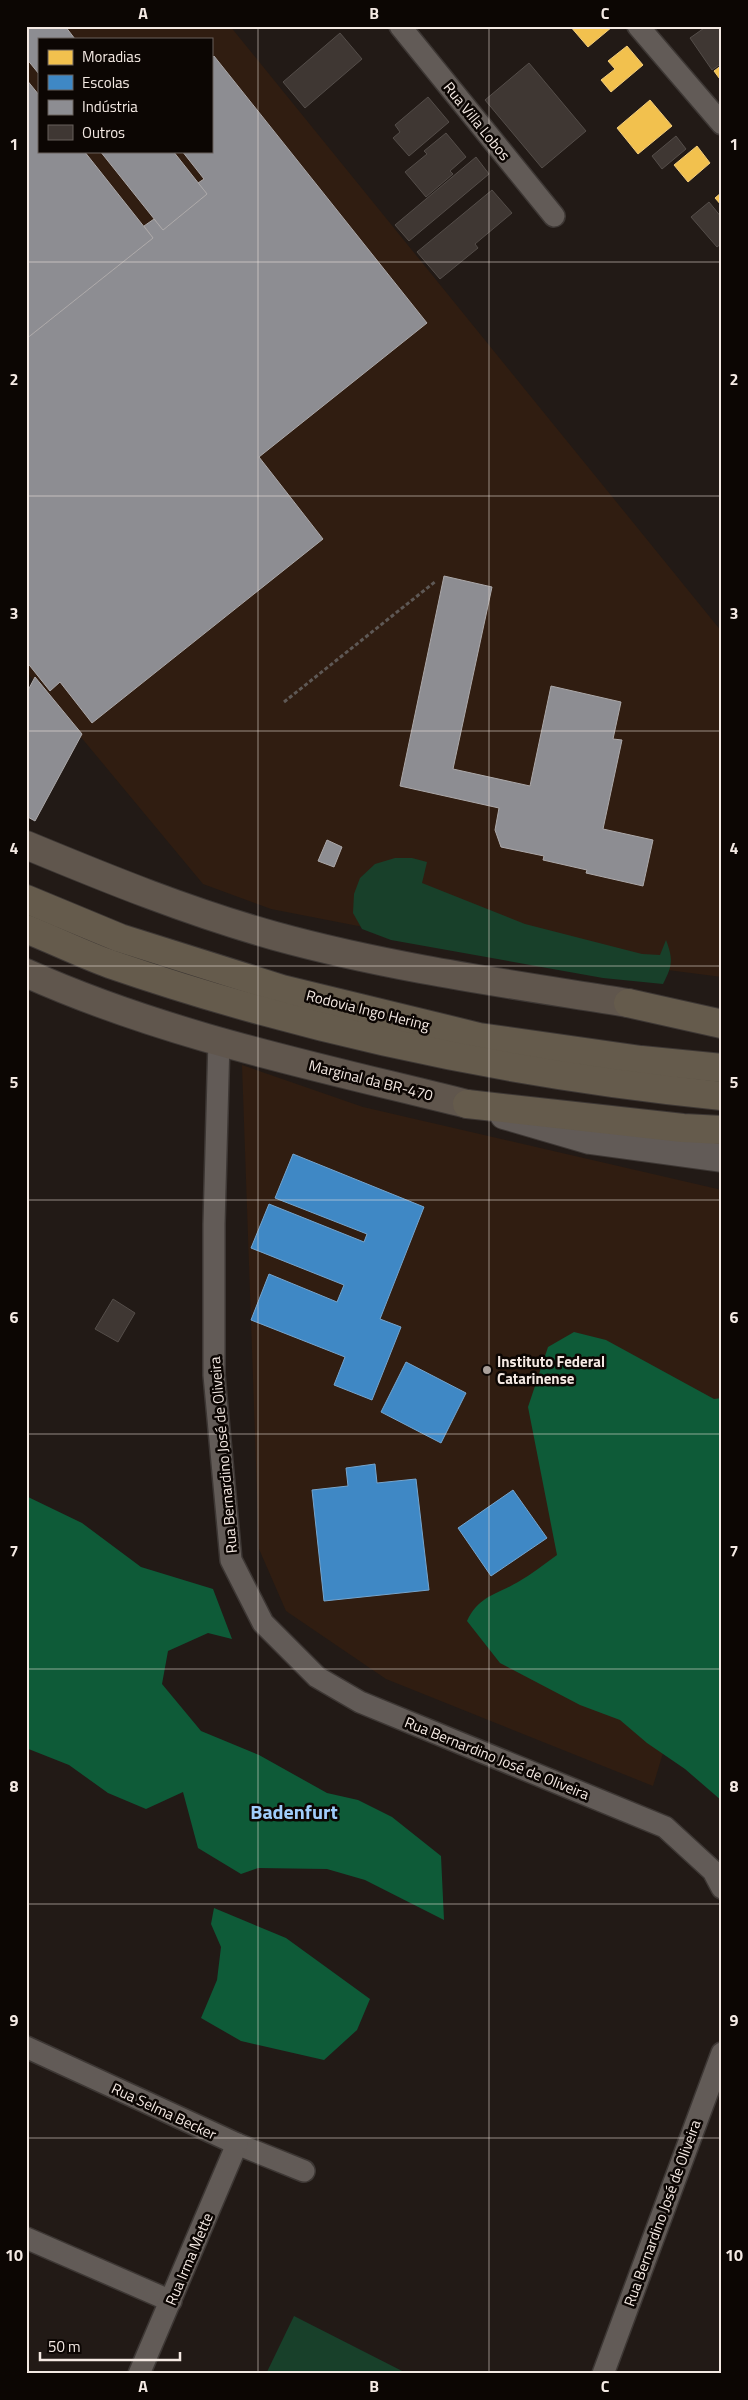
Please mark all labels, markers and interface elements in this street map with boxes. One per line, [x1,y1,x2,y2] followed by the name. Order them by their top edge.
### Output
[138,1,148,25] text: A
[369,1,379,25] text: B
[601,1,610,25] text: C
[38,38,212,152] legend
[82,45,141,68] text: Moradias
[82,71,130,94] text: Escolas
[438,77,516,165] street label: Rua Villa Lobos
[82,95,138,118] text: Indústria
[82,121,125,144] text: Outros
[10,132,18,156] text: 1
[730,132,738,156] text: 1
[10,367,18,391] text: 2
[730,367,738,391] text: 2
[10,601,18,625] text: 3
[730,601,738,625] text: 3
[10,836,19,860] text: 4
[730,836,739,860] text: 4
[304,984,432,1037] street label: Rodovia Ingo Hering
[306,1053,436,1107] street label: Marginal da BR-470
[10,1070,19,1094] text: 5
[730,1070,739,1094] text: 5
[10,1305,19,1329] text: 6
[730,1305,739,1329] text: 6
[497,1350,605,1390] place label: Instituto Federal Catarinense
[203,1355,243,1554] street label: Rua Bernardino José de Oliveira
[481,1364,493,1376] marker: Instituto Federal Catarinense
[10,1539,18,1563] text: 7
[730,1539,738,1563] text: 7
[401,1710,593,1806] street label: Rua Bernardino José de Oliveira
[10,1774,19,1798] text: 8
[730,1774,739,1798] text: 8
[250,1796,338,1827] district label: Badenfurt
[10,2008,19,2032] text: 9
[730,2008,739,2032] text: 9
[108,2077,220,2145] street label: Rua Selma Becker
[617,2116,707,2310] street label: Rua Bernardino José de Oliveira
[159,2209,219,2309] street label: Rua Irma Mette
[5,2243,23,2267] text: 10
[725,2243,743,2267] text: 10
[40,2330,180,2362] scale bar
[48,2335,81,2358] text: 50 m
[138,2374,148,2398] text: A
[369,2374,379,2398] text: B
[601,2374,610,2398] text: C

